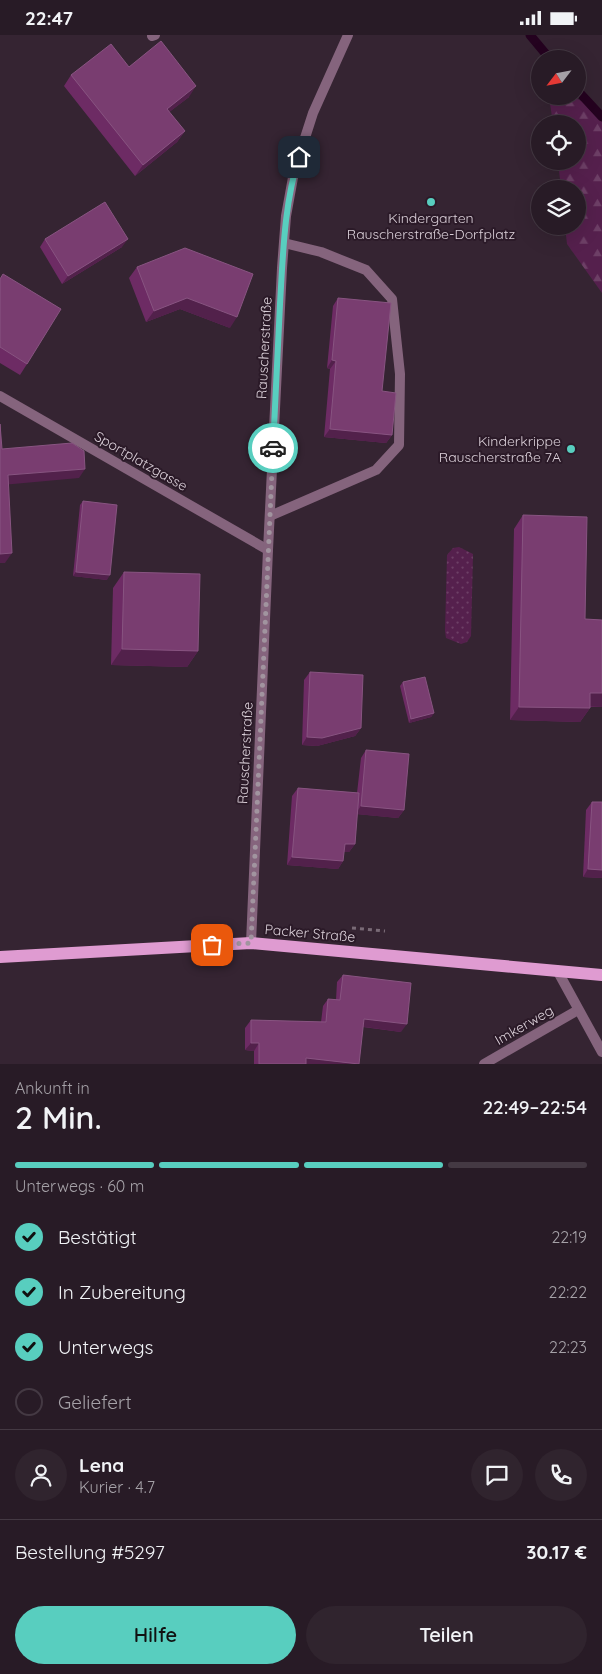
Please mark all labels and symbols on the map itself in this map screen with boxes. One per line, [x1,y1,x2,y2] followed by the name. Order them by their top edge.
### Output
[531,50,586,105] north arrow
[278,136,320,178] pin
[425,196,437,208] marker: Kindergarten Rauscherstraße-Dorfplatz
[347,209,515,243] place label: Kindergarten Rauscherstraße-Dorfplatz
[252,296,276,400] street label: Rauscherstraße
[248,423,298,473] courier
[91,427,191,495] street label: Sportplatzgasse
[439,432,561,466] place label: Kinderkrippe Rauscherstraße 7A
[565,443,577,455] marker: Kinderkrippe Rauscherstraße 7A
[233,701,257,805] street label: Rauscherstraße
[264,920,356,946] street label: Packer Straße
[191,924,233,966] pin
[492,1001,556,1049] street label: Imkerweg

